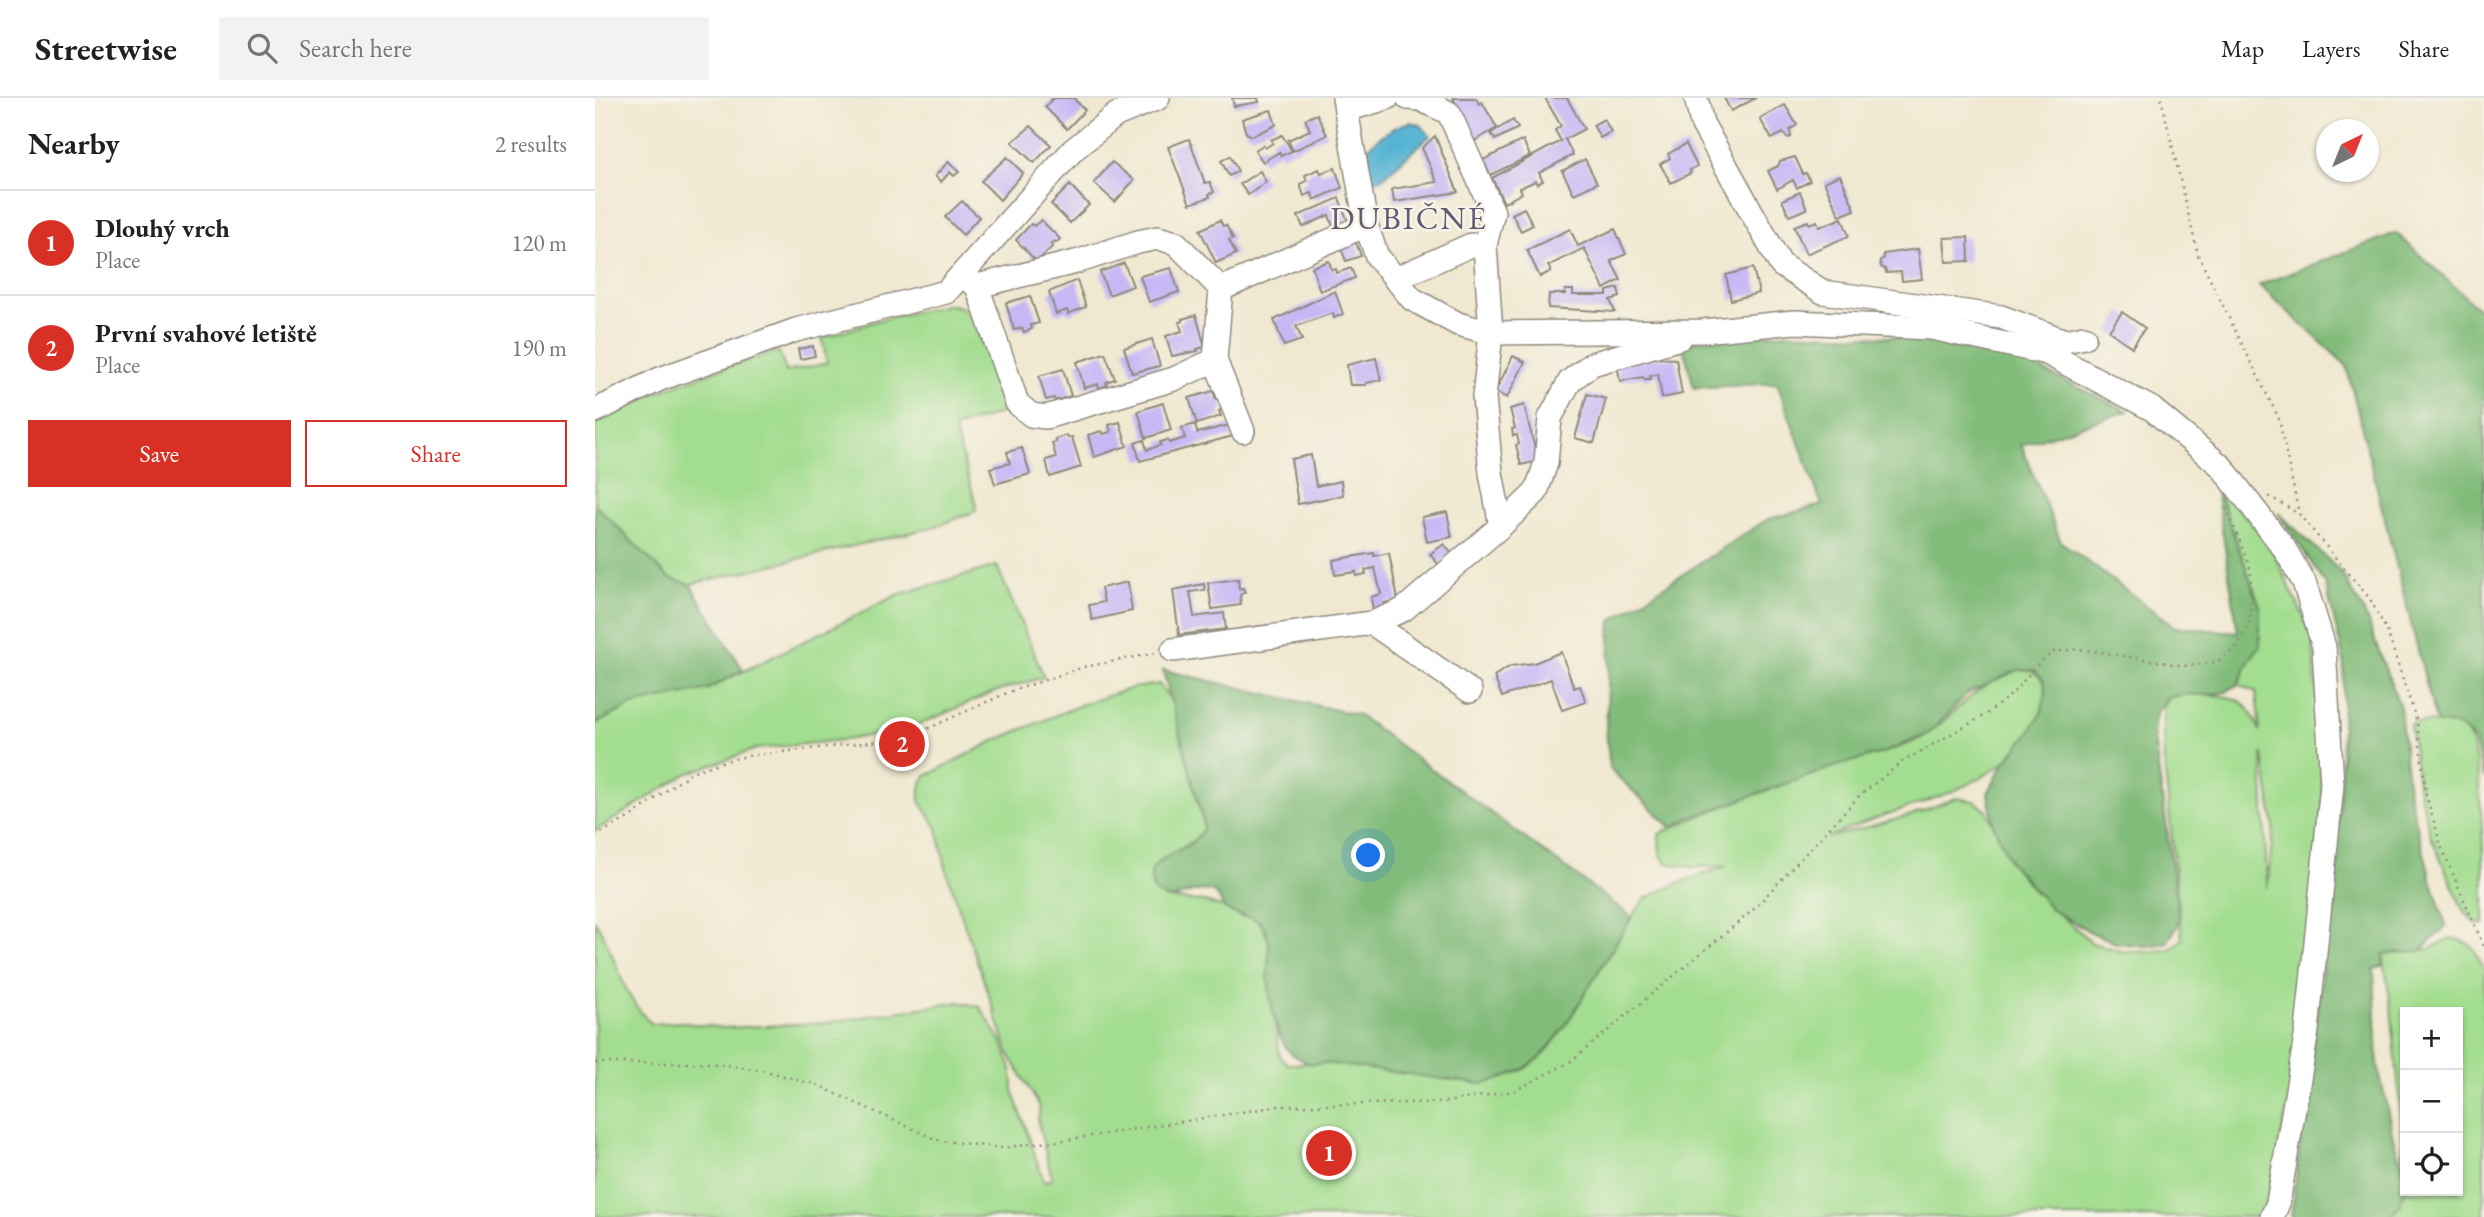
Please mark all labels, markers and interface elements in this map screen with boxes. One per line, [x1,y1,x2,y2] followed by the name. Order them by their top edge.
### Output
[219,17,709,80] search box
[35,27,177,70] text: Streetwise
[243,29,281,67] icon: search
[299,31,412,65] text: Search here
[2221,33,2264,64] text: Map
[2302,33,2361,64] text: Layers
[2399,33,2449,64] text: Share
[2316,119,2379,182] north arrow
[28,124,120,163] text: Nearby
[495,129,567,159] text: 2 results
[1330,197,1488,239] district label: DUBIČNÉ
[95,211,230,245] text: Dlouhý vrch
[45,228,57,258] text: 1
[511,228,567,258] text: 120 m
[95,245,140,275] text: Place
[95,316,317,350] text: První svahové letiště
[45,333,57,363] text: 2
[511,333,567,363] text: 190 m
[95,350,140,380] text: Place
[28,420,291,487] button: Save
[305,420,567,487] button: Share
[879,718,925,770] pin: 2
[1351,838,1385,872] your location
[2400,1007,2463,1196] map controls
[2400,1007,2463,1070] button: +
[2400,1070,2463,1133] button: −
[1306,1127,1352,1179] pin: 1
[2400,1133,2463,1196] button: locate

